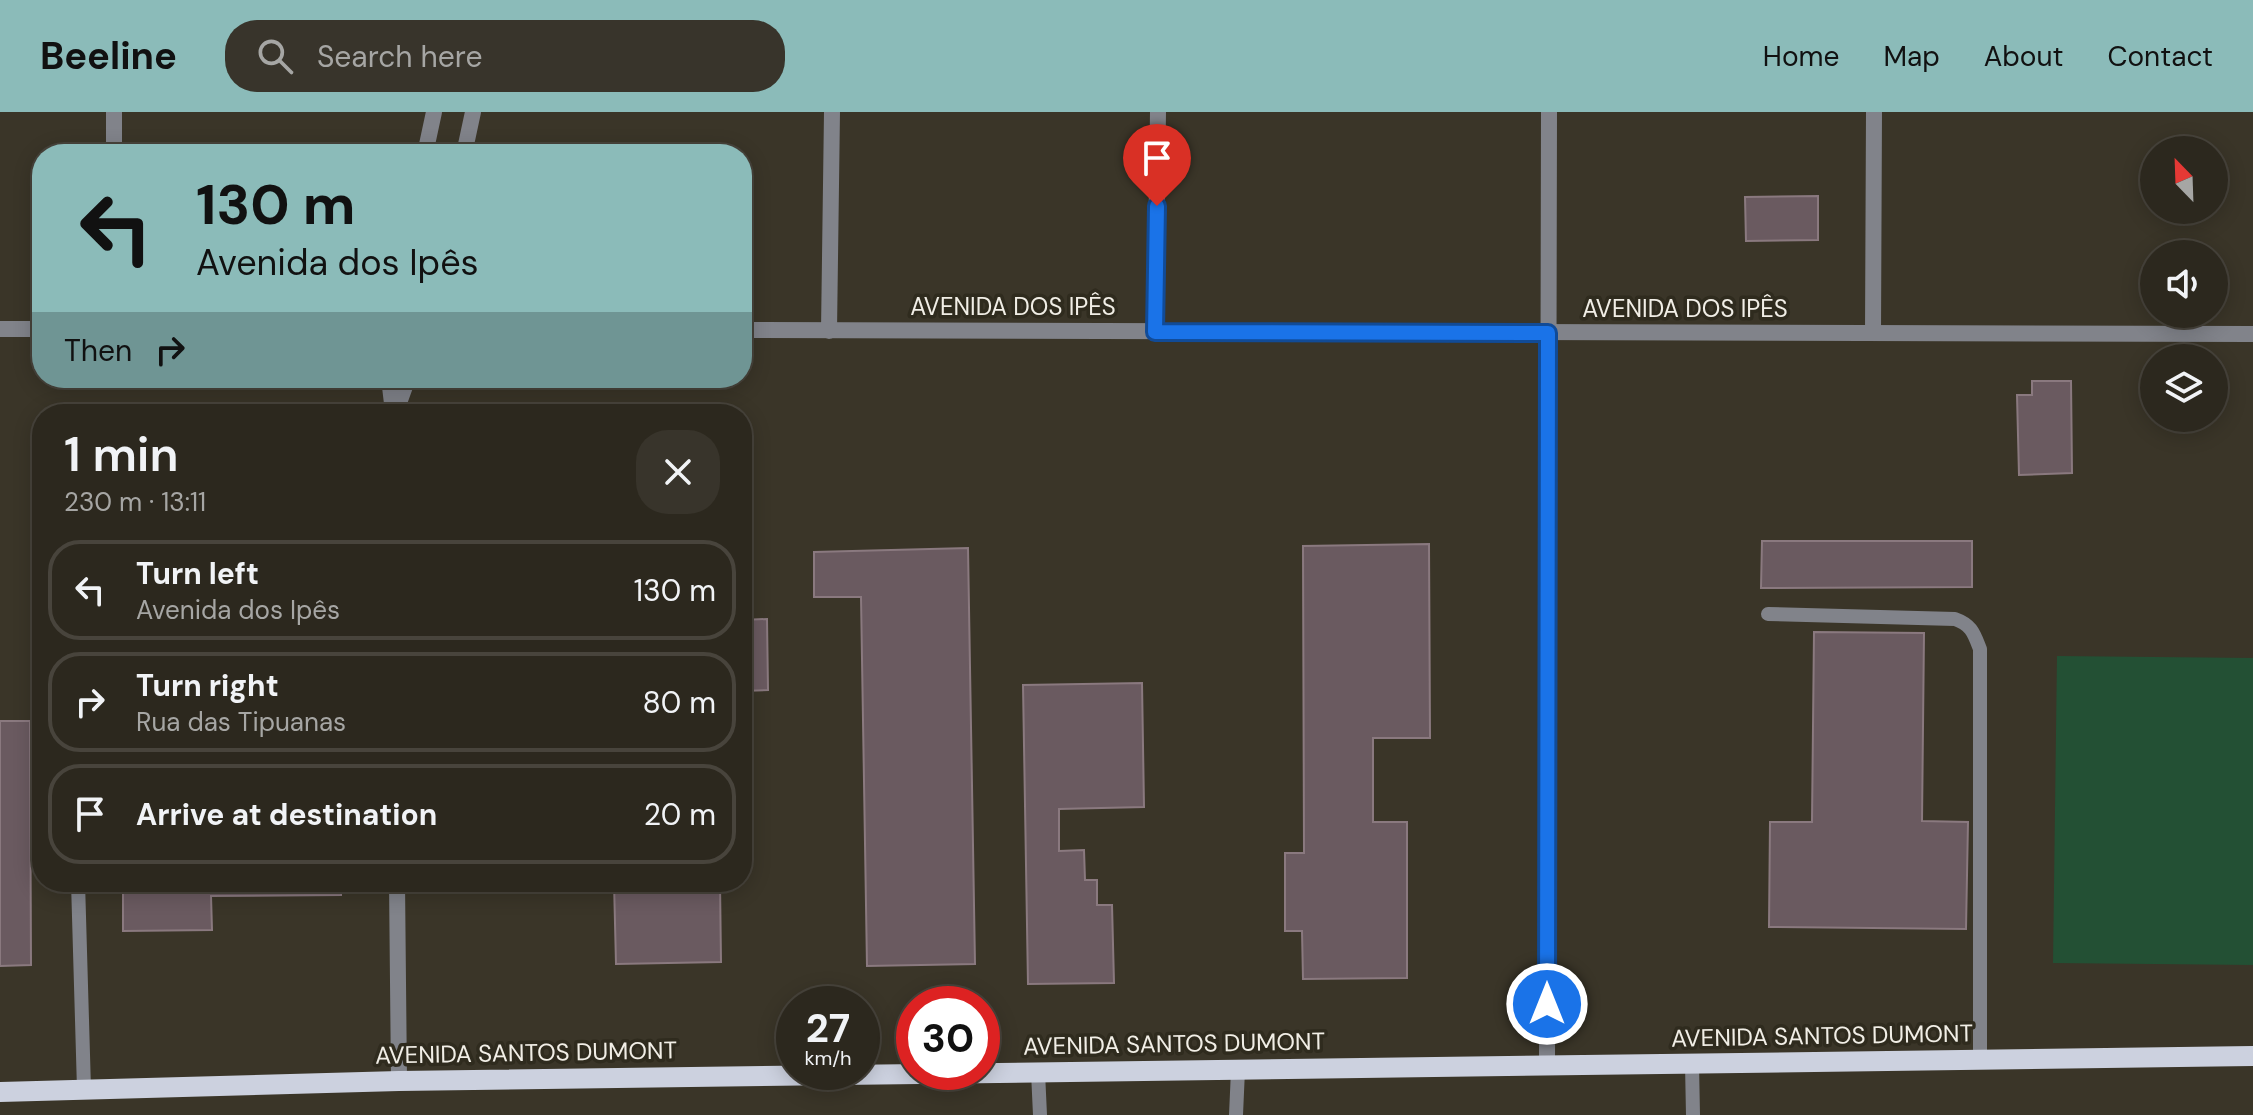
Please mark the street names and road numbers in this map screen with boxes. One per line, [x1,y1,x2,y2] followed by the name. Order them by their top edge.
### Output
[910,291,1116,322] street label: AVENIDA DOS IPÊS
[1582,293,1788,324] street label: AVENIDA DOS IPÊS
[1671,1017,1973,1054] street label: AVENIDA SANTOS DUMONT
[1023,1025,1325,1062] street label: AVENIDA SANTOS DUMONT
[375,1034,677,1071] street label: AVENIDA SANTOS DUMONT

